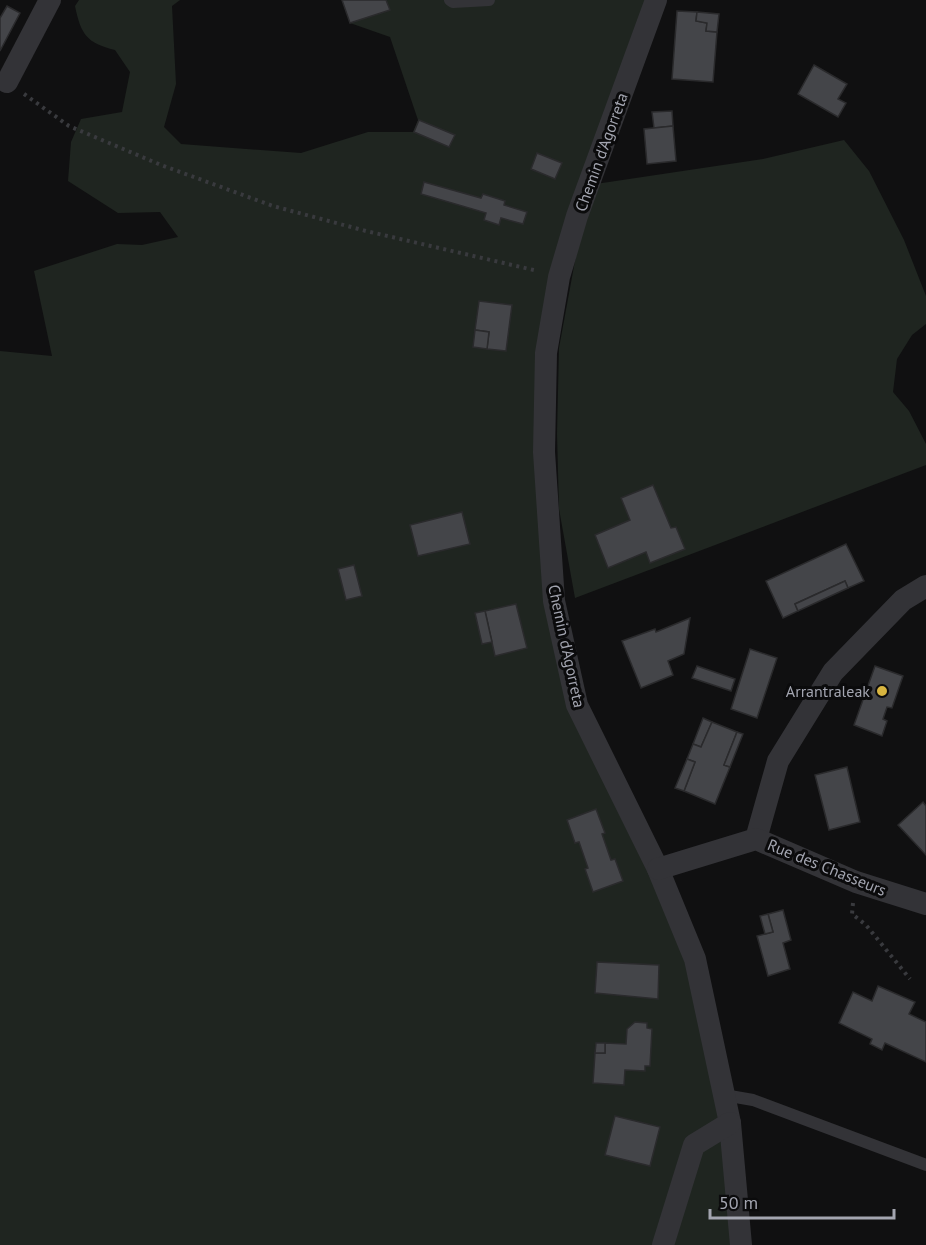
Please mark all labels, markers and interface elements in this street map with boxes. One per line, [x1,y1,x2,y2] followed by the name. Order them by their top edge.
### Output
[570,90,632,214] street label: Chemin d'Agorreta
[544,583,590,709] street label: Chemin d'Agorreta
[786,681,870,701] place label: Arrantraleak
[875,684,889,698] marker: Arrantraleak
[765,834,890,900] street label: Rue des Chasseurs
[710,1182,894,1220] scale bar
[719,1191,758,1214] text: 50 m

